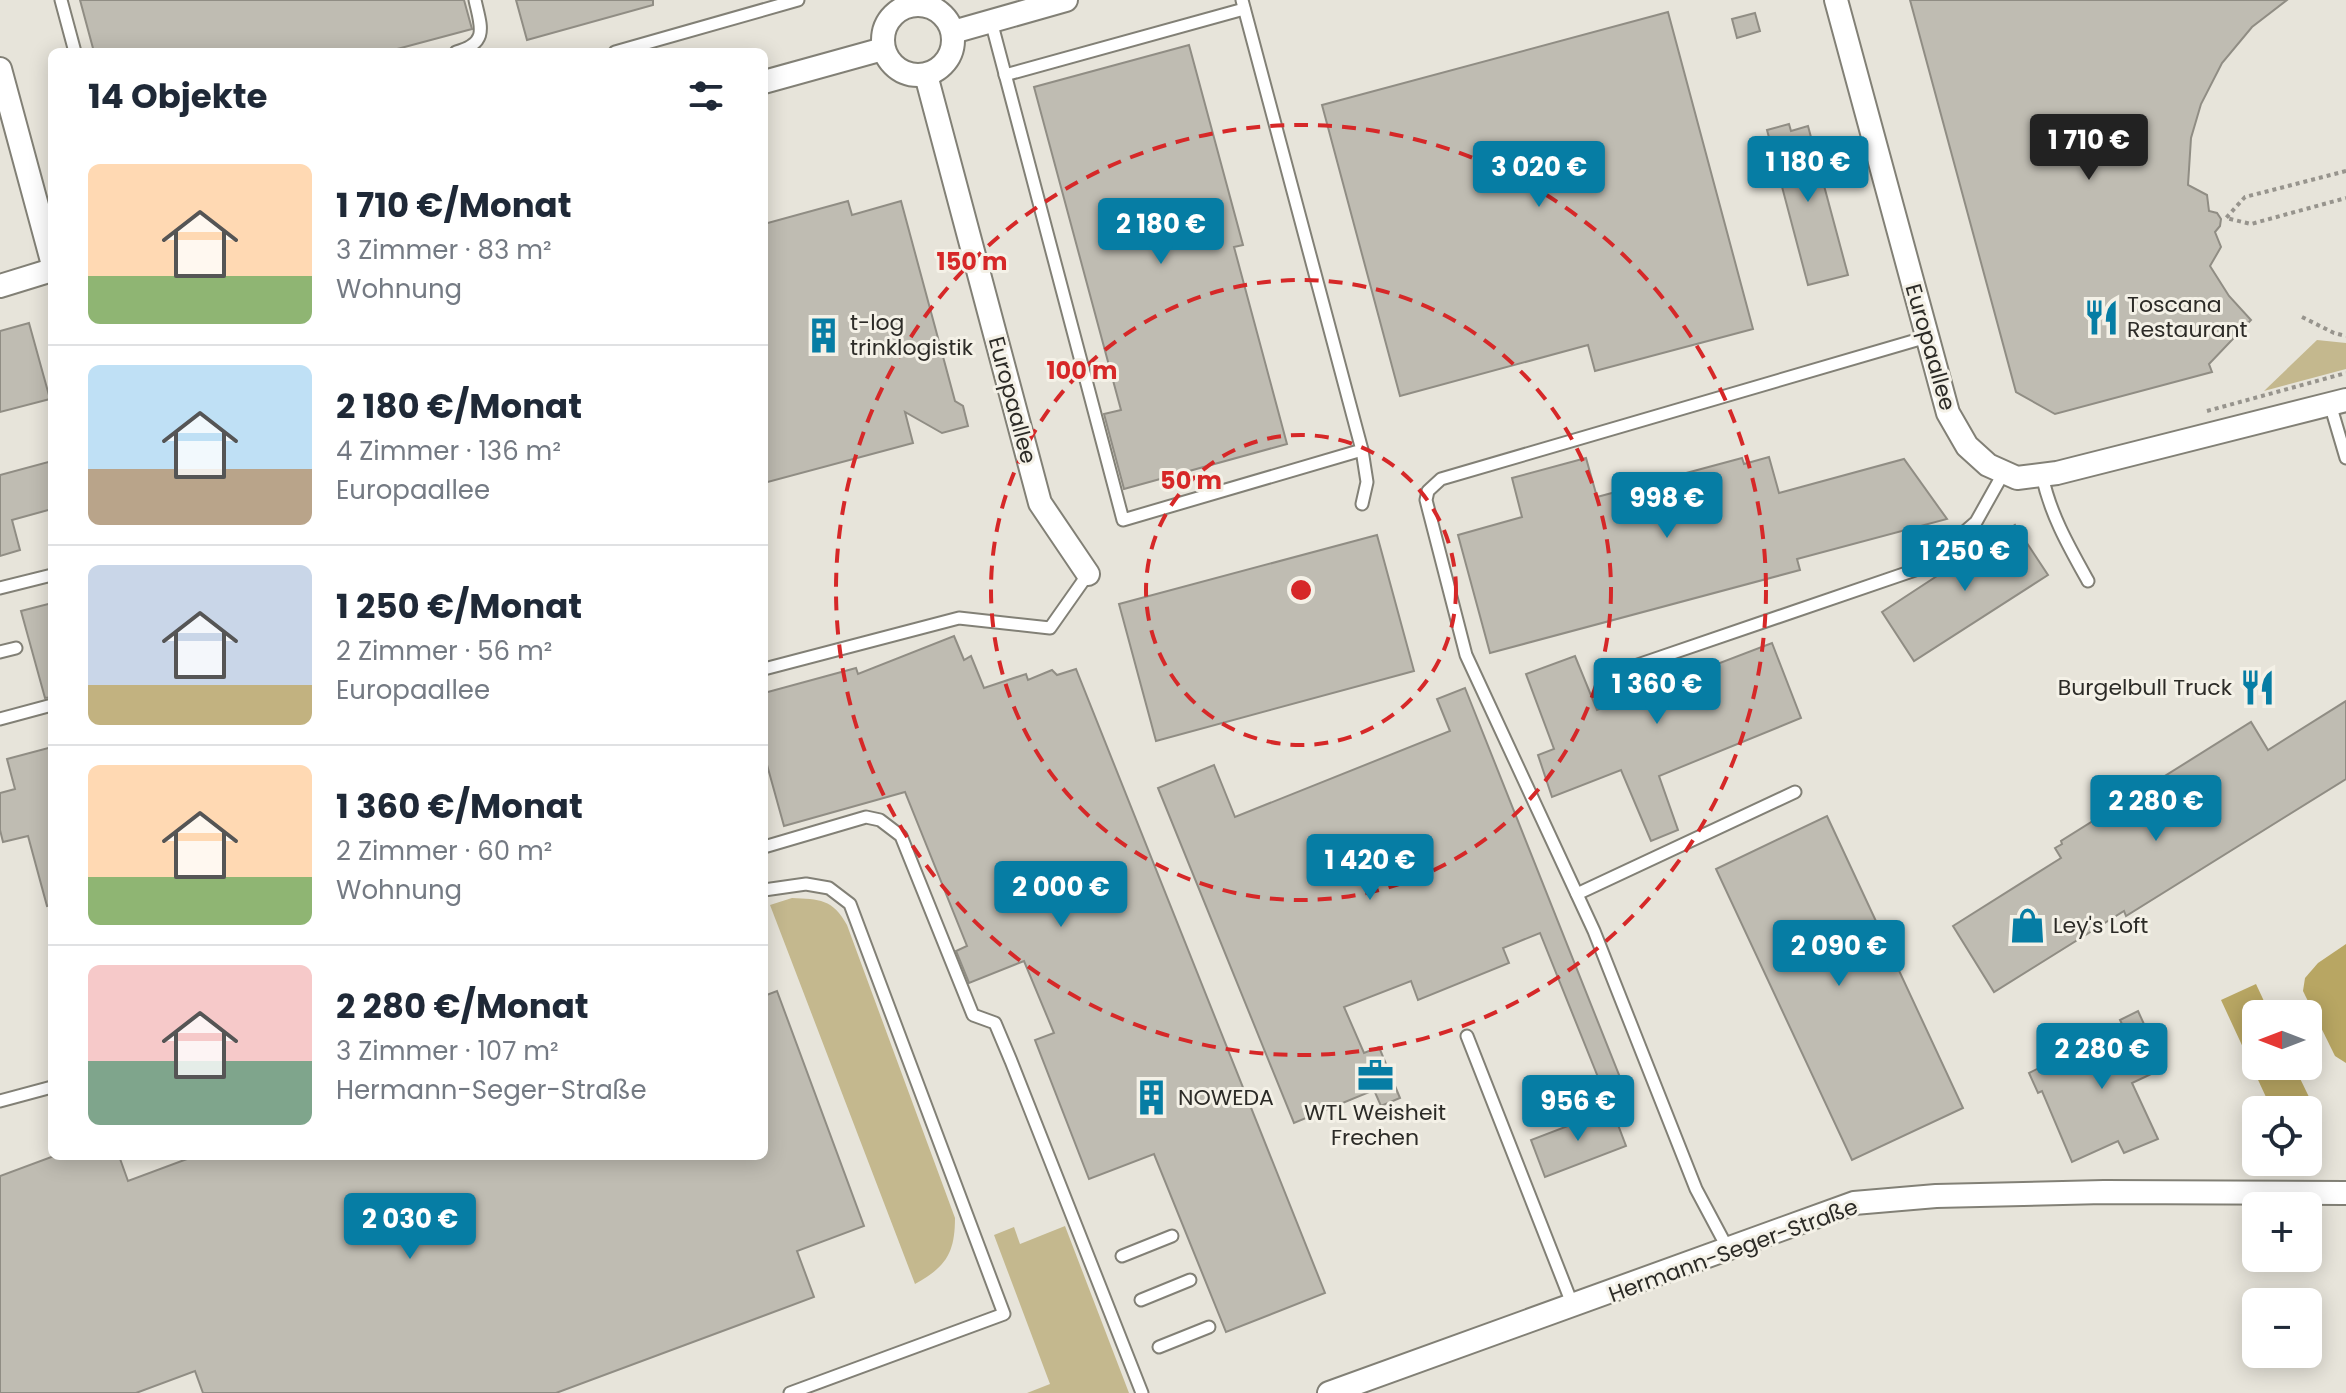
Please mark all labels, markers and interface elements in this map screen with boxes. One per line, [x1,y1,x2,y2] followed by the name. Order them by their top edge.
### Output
[88,72,268,120] text: 14 Objekte
[684,74,728,118] icon: filters
[2015,114,2163,182] pin: 1 710 €
[2048,122,2130,158] text: 1 710 €
[1734,136,1882,204] pin: 1 180 €
[1465,141,1613,209] pin: 3 020 €
[1765,144,1851,180] text: 1 180 €
[1491,149,1587,185] text: 3 020 €
[336,181,571,229] text: 1 710 €/Monat
[152,196,248,292] icon: home
[1087,198,1235,266] pin: 2 180 €
[1116,206,1206,242] text: 2 180 €
[336,232,552,268] text: 3 Zimmer · 83 m²
[937,245,1007,278] text: 150 m
[336,271,462,307] text: Wohnung
[1898,280,1963,414] street label: Europaallee
[2127,289,2248,345] place label: Toscana Restaurant
[2082,298,2120,336] restaurant icon: Toscana Restaurant
[850,307,974,363] place label: t-log trinklogistik
[805,316,843,354] building icon: t-log trinklogistik
[981,333,1044,467] street label: Europaallee
[1047,354,1117,387] text: 100 m
[336,382,582,430] text: 2 180 €/Monat
[152,397,248,493] icon: home
[336,433,561,469] text: 4 Zimmer · 136 m²
[1160,464,1222,497] text: 50 m
[336,472,490,508] text: Europaallee
[1611,472,1723,540] pin: 998 €
[1629,480,1705,516] text: 998 €
[1891,525,2039,593] pin: 1 250 €
[1920,533,2010,569] text: 1 250 €
[1287,576,1315,604] centre of rings
[336,582,582,630] text: 1 250 €/Monat
[152,597,248,693] icon: home
[336,633,552,669] text: 2 Zimmer · 56 m²
[1583,658,1731,726] pin: 1 360 €
[1612,666,1702,702] text: 1 360 €
[2239,668,2277,706] restaurant icon: Burgelbull Truck
[336,672,490,708] text: Europaallee
[2058,672,2233,703] place label: Burgelbull Truck
[2082,775,2230,843] pin: 2 280 €
[336,782,583,830] text: 1 360 €/Monat
[2108,783,2204,819] text: 2 280 €
[152,797,248,893] icon: home
[336,833,552,869] text: 2 Zimmer · 60 m²
[1296,834,1444,902] pin: 1 420 €
[1325,842,1415,878] text: 1 420 €
[987,861,1135,929] pin: 2 000 €
[1012,869,1110,905] text: 2 000 €
[336,872,462,908] text: Wohnung
[2008,906,2046,944] shop icon: Ley's Loft
[2053,910,2148,941] place label: Ley's Loft
[1765,920,1913,988] pin: 2 090 €
[1791,928,1887,964] text: 2 090 €
[336,982,589,1030] text: 2 280 €/Monat
[152,997,248,1093] icon: home
[2242,1000,2322,1080] north arrow
[2242,1000,2322,1368] map controls
[2028,1023,2176,1091] pin: 2 280 €
[2054,1031,2150,1067] text: 2 280 €
[336,1033,559,1069] text: 3 Zimmer · 107 m²
[1356,1057,1394,1095] office icon: WTL Weisheit Frechen
[336,1072,647,1108] text: Hermann-Seger-Straße
[1522,1075,1634,1143] pin: 956 €
[1133,1078,1171,1116] building icon: NOWEDA
[1178,1082,1274,1113] place label: NOWEDA
[1540,1083,1616,1119] text: 956 €
[2242,1096,2322,1176] button: locate
[1304,1097,1446,1153] place label: WTL Weisheit Frechen
[1604,1191,1862,1310] street label: Hermann-Seger-Straße
[2242,1192,2322,1272] button: +
[336,1193,484,1261] pin: 2 030 €
[362,1201,458,1237] text: 2 030 €
[2242,1288,2322,1368] button: −

